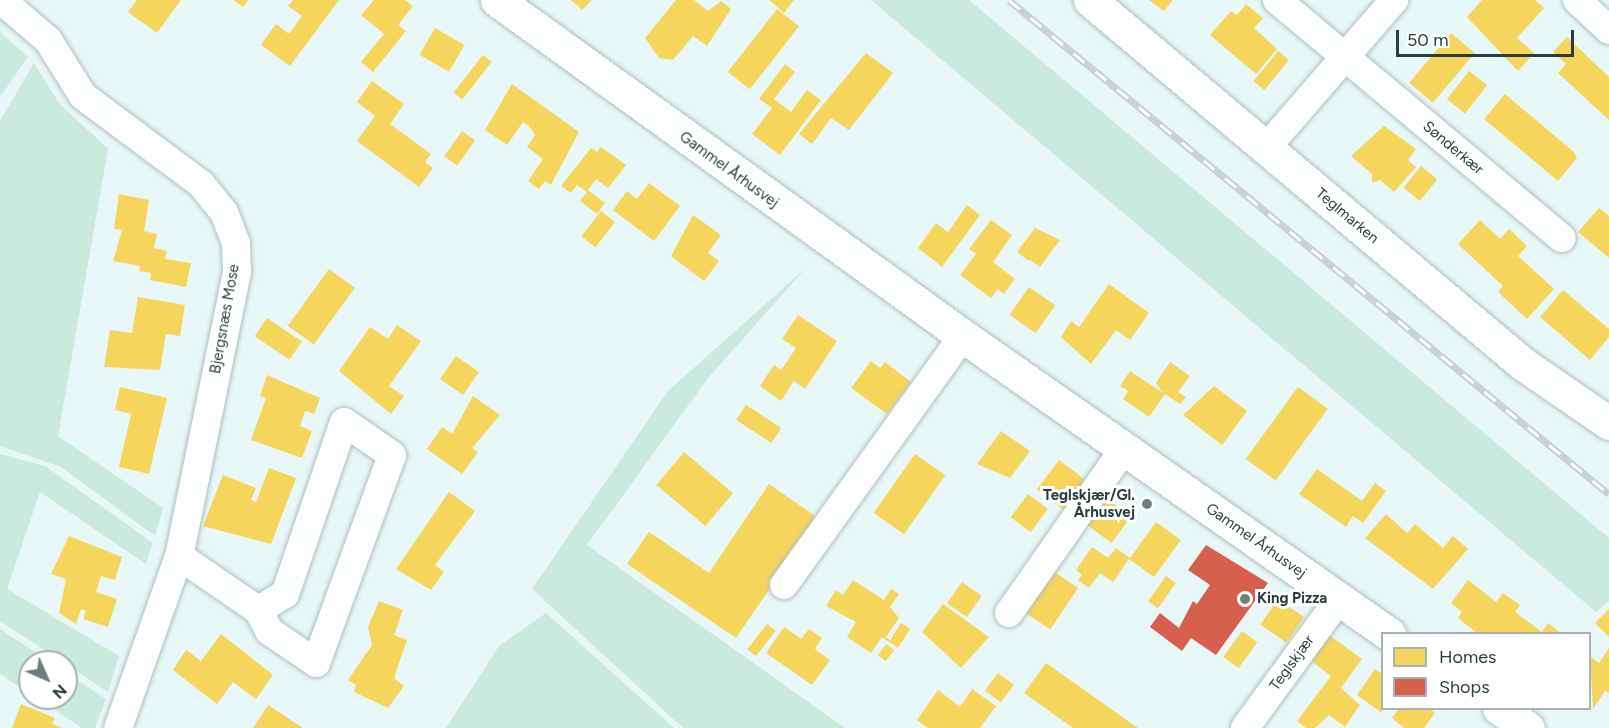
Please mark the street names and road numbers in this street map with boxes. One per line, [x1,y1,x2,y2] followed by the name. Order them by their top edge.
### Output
[1419,117,1487,179] street label: Sønderkær
[676,128,782,212] street label: Gammel Århusvej
[1312,184,1382,248] street label: Teglmarken
[206,263,244,375] street label: Bjergsnæs Mose
[1202,500,1310,582] street label: Gammel Århusvej
[1266,632,1318,694] street label: Teglskjær

